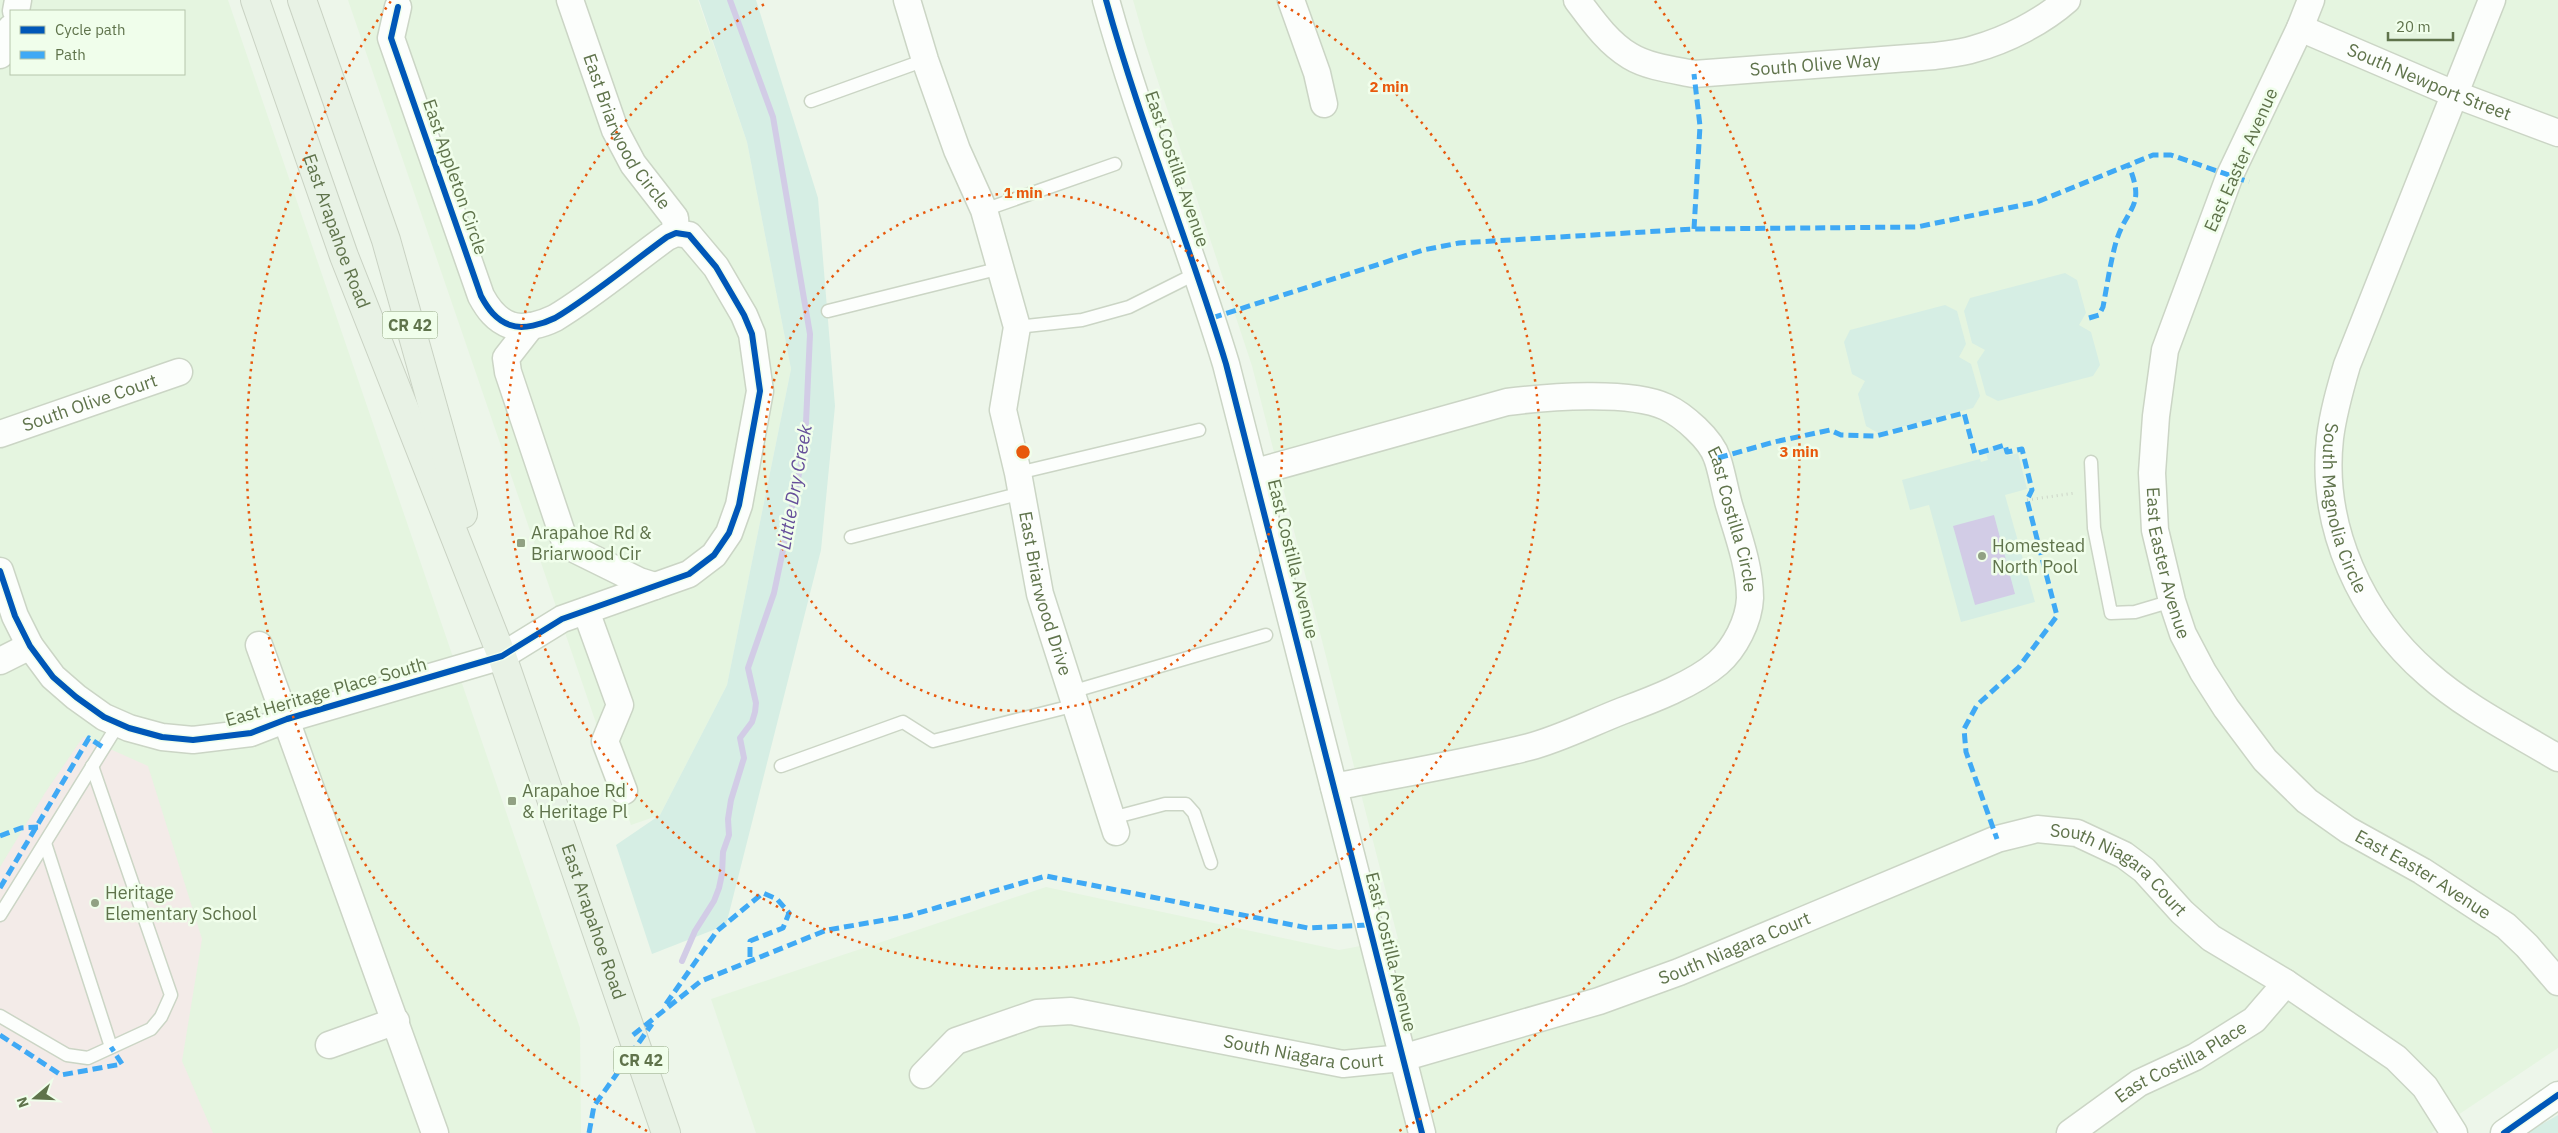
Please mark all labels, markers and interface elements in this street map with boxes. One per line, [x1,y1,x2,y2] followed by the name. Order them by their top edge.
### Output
[10,10,185,75] legend
[2388,10,2453,42] scale bar
[2396,17,2431,36] text: 20 m
[55,20,126,39] text: Cycle path
[2344,38,2514,125] street label: South Newport Street
[55,45,86,64] text: Path
[1749,48,1881,81] street label: South Olive Way
[578,50,676,214] street label: East Briarwood Circle
[1369,77,1409,96] text: 2 min
[2198,84,2283,235] street label: East Easter Avenue
[1140,88,1215,250] street label: East Costilla Avenue
[418,96,493,258] street label: East Appleton Circle
[298,150,376,312] street label: East Arapahoe Road
[1003,183,1043,202] text: 1 min
[382,312,438,338] road number: CR 42
[19,368,160,436] street label: South Olive Court
[2318,421,2373,597] street label: South Magnolia Circle
[771,422,817,551] water label: Little Dry Creek
[1702,442,1762,593] street label: East Costilla Circle
[1779,442,1819,461] text: 3 min
[1014,443,1032,461] centre of rings
[1263,477,1324,641] street label: East Costilla Avenue
[2142,486,2196,642] street label: East Easter Avenue
[1014,509,1077,678] street label: East Briarwood Drive
[531,521,652,565] place label: Arapahoe Rd & Briarwood Cir
[1992,534,2085,578] place label: Homestead North Pool
[515,537,527,549] marker: Arapahoe Rd & Briarwood Cir
[1976,550,1988,562] marker: Homestead North Pool
[223,652,429,731] street label: East Heritage Place South
[522,779,628,823] place label: Arapahoe Rd & Heritage Pl
[506,795,518,807] marker: Arapahoe Rd & Heritage Pl
[2049,818,2192,921] street label: South Niagara Court
[2351,824,2496,924] street label: East Easter Avenue
[556,841,631,1002] street label: East Arapahoe Road
[1361,870,1422,1034] street label: East Costilla Avenue
[105,881,257,925] place label: Heritage Elementary School
[89,897,101,909] marker: Heritage Elementary School
[1655,906,1814,989] street label: South Niagara Court
[2110,1015,2251,1108] street label: East Costilla Place
[1222,1029,1385,1075] street label: South Niagara Court
[614,1046,668,1074] road number: CR 42
[10,1073,60,1123] north arrow
[13,1095,33,1110] text: N

